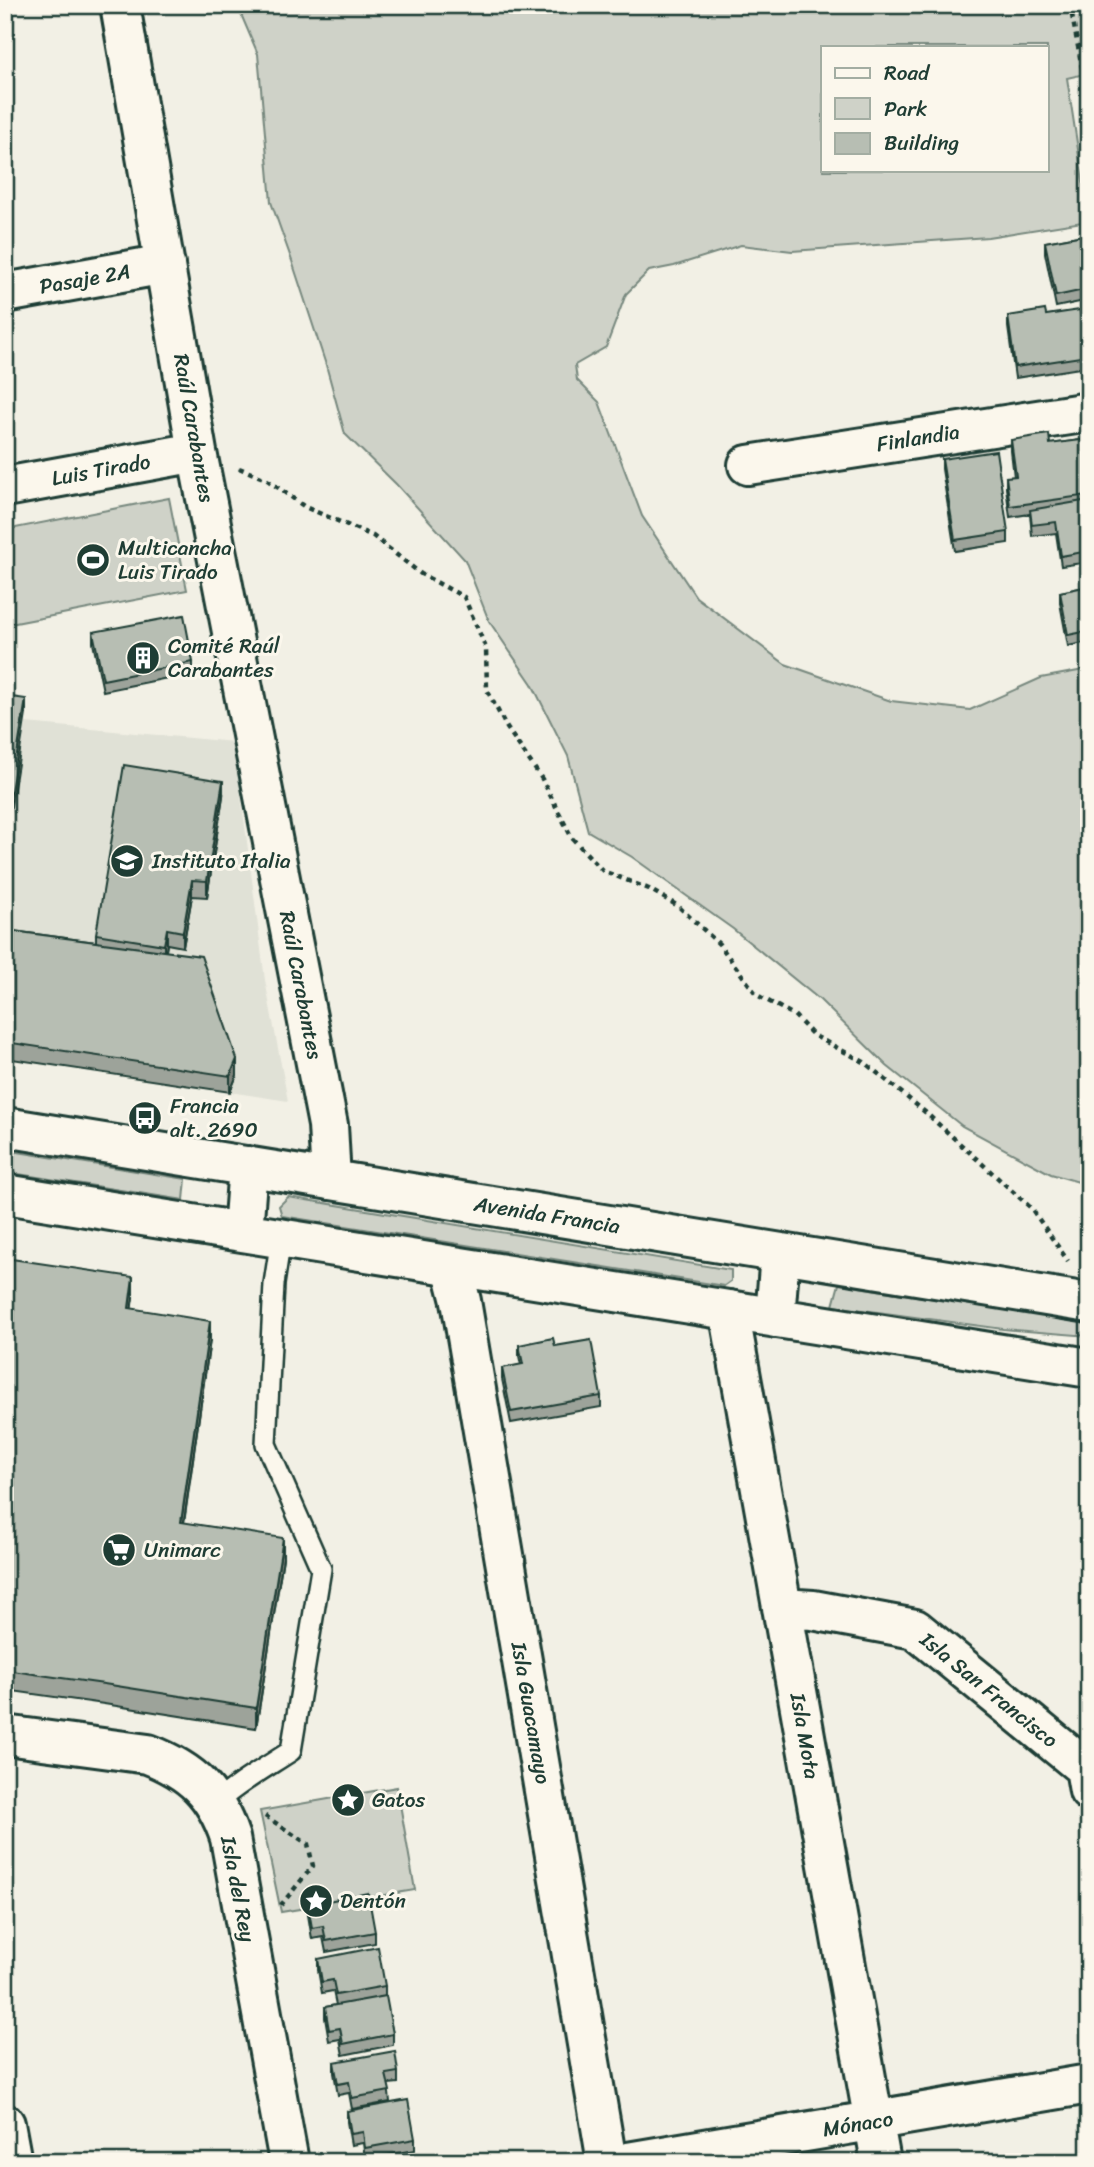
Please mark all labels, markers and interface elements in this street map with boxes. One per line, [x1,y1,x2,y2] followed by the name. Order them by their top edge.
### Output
[821,46,1048,172] legend
[884,54,931,92] text: Road
[884,90,927,128] text: Park
[884,124,960,162] text: Building
[36,252,134,306] street label: Pasaje 2A
[162,351,226,506] street label: Raúl Carabantes
[874,413,963,463] street label: Finlandia
[49,443,154,497] street label: Luis Tirado
[118,529,232,591] place label: Multicancha Luis Tirado
[74,541,112,579] sports icon: Multicancha Luis Tirado
[168,627,281,689] place label: Comité Raúl Carabantes
[124,639,162,677] building icon: Comité Raúl Carabantes
[108,842,146,880] school or university icon: Instituto Italia
[151,842,291,880] place label: Instituto Italia
[268,908,334,1063] street label: Raúl Carabantes
[170,1087,258,1149] place label: Francia alt. 2690
[126,1099,164,1137] bus stop icon: Francia alt. 2690
[470,1185,623,1245] street label: Avenida Francia
[100,1531,138,1569] supermarket icon: Unimarc
[144,1531,221,1569] place label: Unimarc
[910,1621,1067,1758] street label: Isla San Francisco
[500,1638,562,1787] street label: Isla Guacamayo
[779,1689,831,1782] street label: Isla Mota
[329,1781,367,1819] place icon: Gatos
[372,1781,425,1819] place label: Gatos
[209,1832,267,1945] street label: Isla del Rey
[297,1882,335,1920] place icon: Dentón
[340,1882,406,1920] place label: Dentón
[820,2100,896,2148] street label: Mónaco

